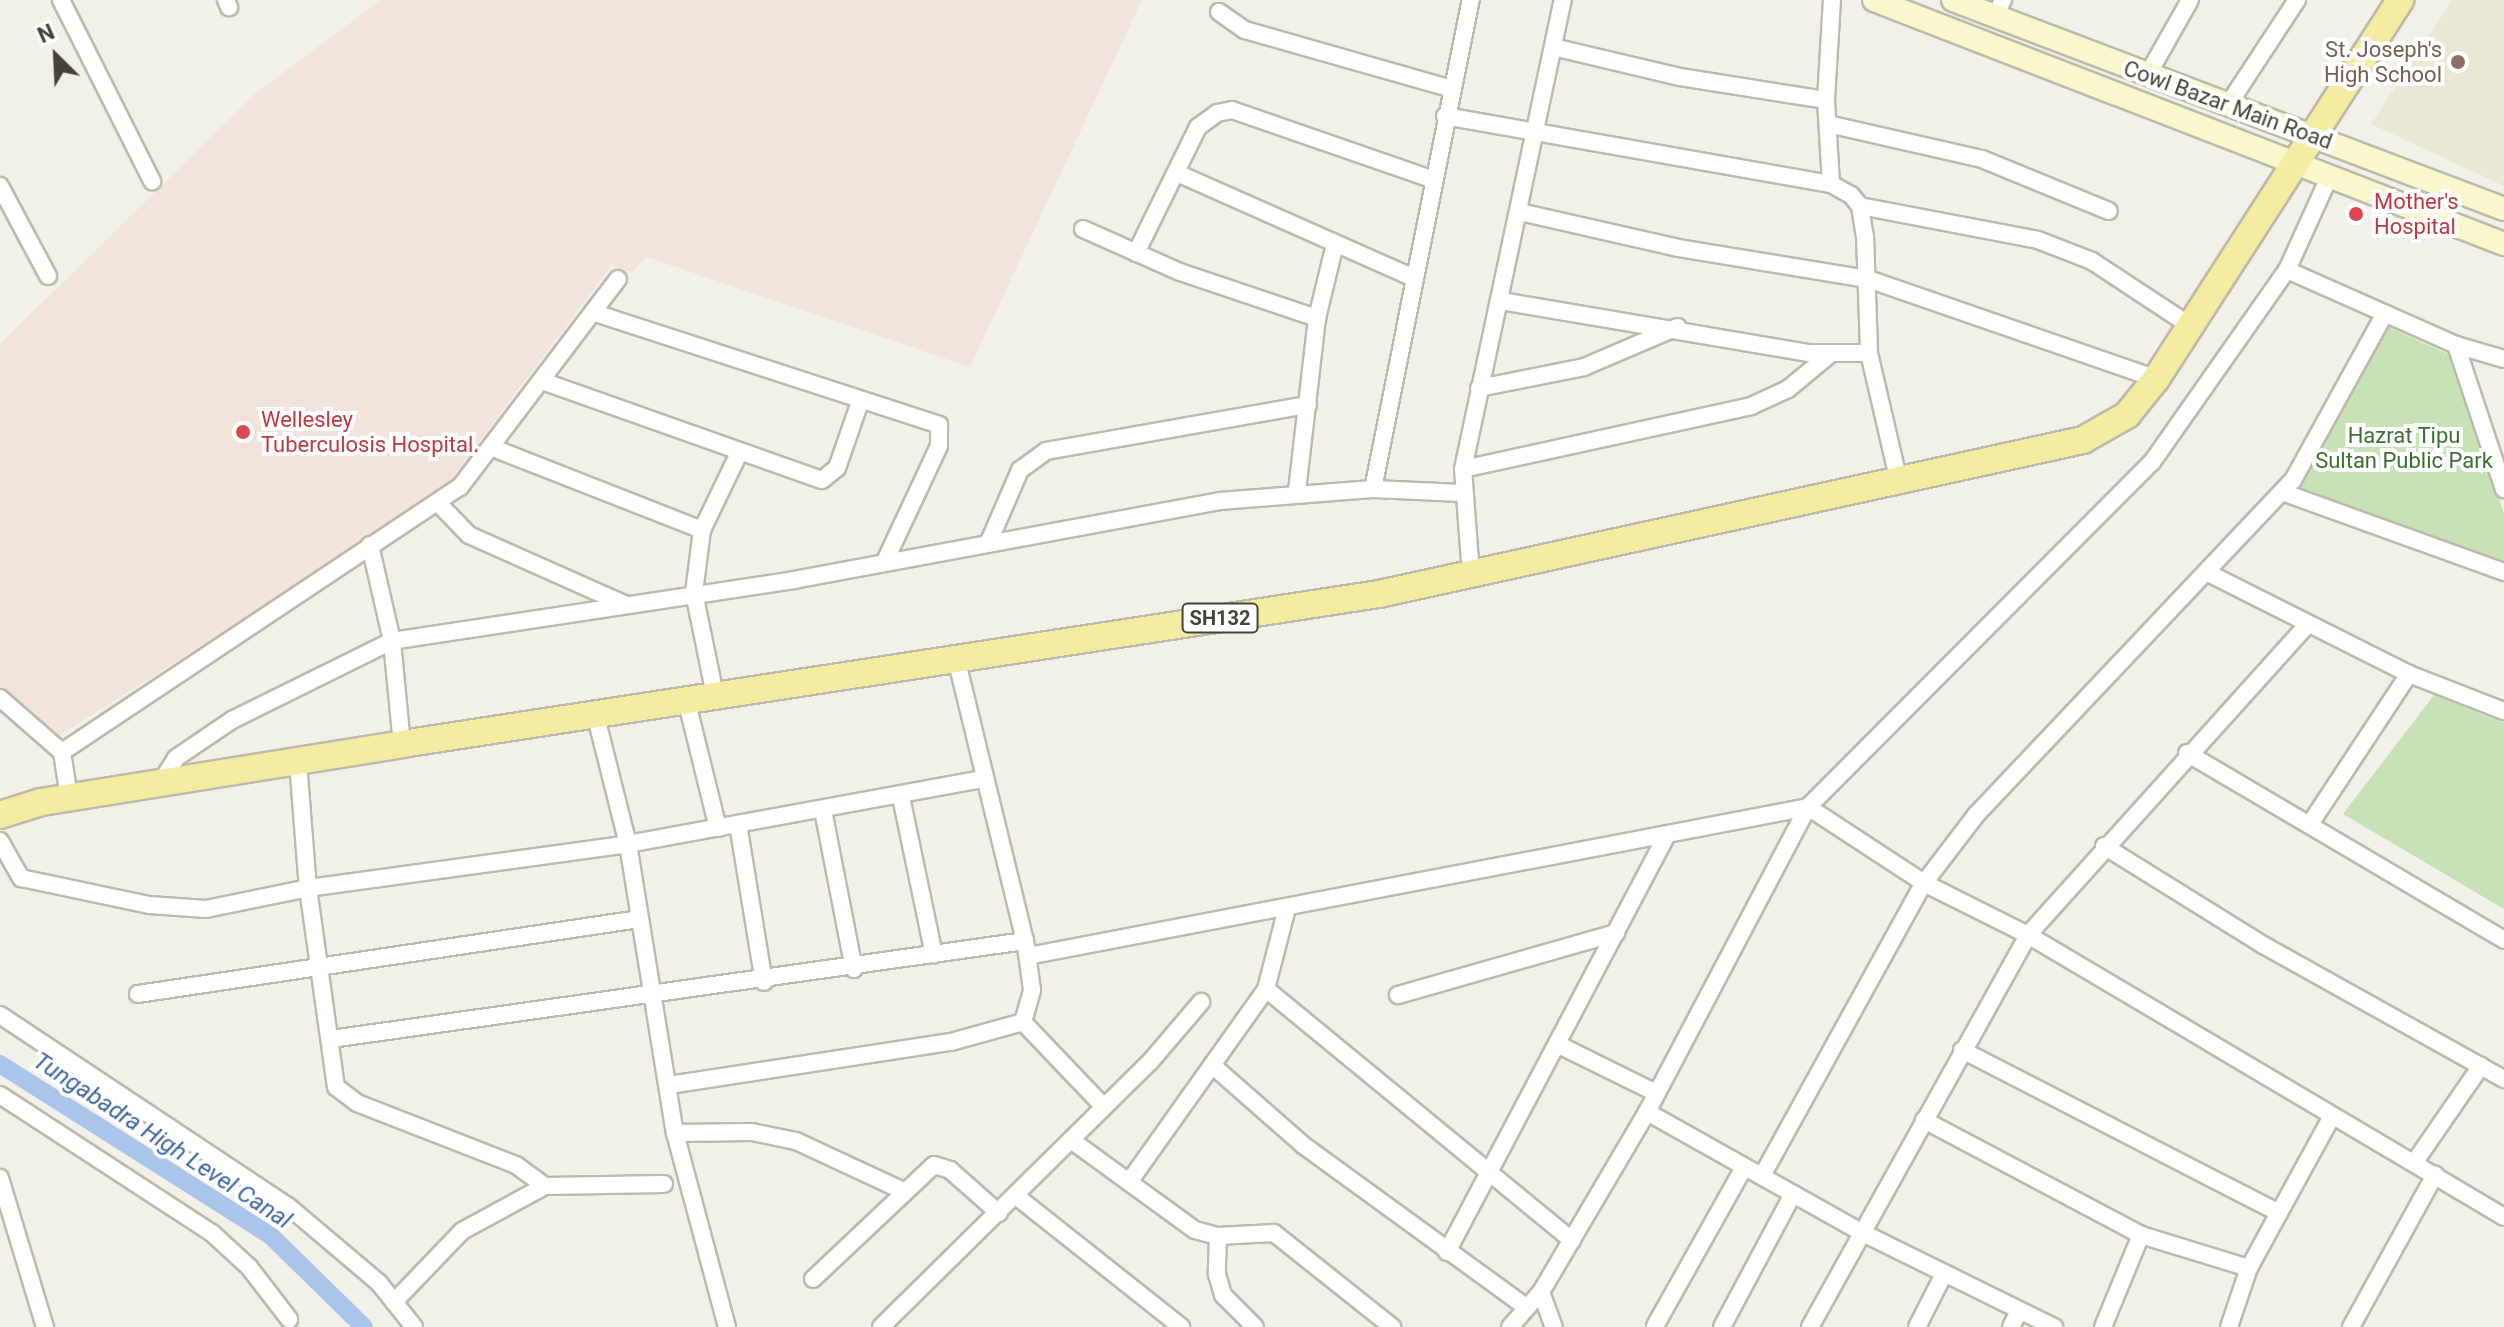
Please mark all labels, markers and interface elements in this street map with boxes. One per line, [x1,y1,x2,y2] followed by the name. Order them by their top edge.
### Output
[16,16,96,96] north arrow
[34,19,58,48] text: N
[2324,36,2442,88] place label: St. Joseph's High School
[2449,53,2467,71] marker: St. Joseph's High School
[2120,55,2336,155] street label: Cowl Bazar Main Road
[2374,188,2459,240] place label: Mother's Hospital
[2345,203,2367,225] marker: Mother's Hospital
[261,406,479,458] place label: Wellesley Tuberculosis Hospital.
[232,421,254,443] marker: Wellesley Tuberculosis Hospital.
[2315,422,2493,474] park label: Hazrat Tipu Sultan Public Park
[1180,602,1260,634] road number: SH132
[28,1047,296,1235] water label: Tungabadra High Level Canal

